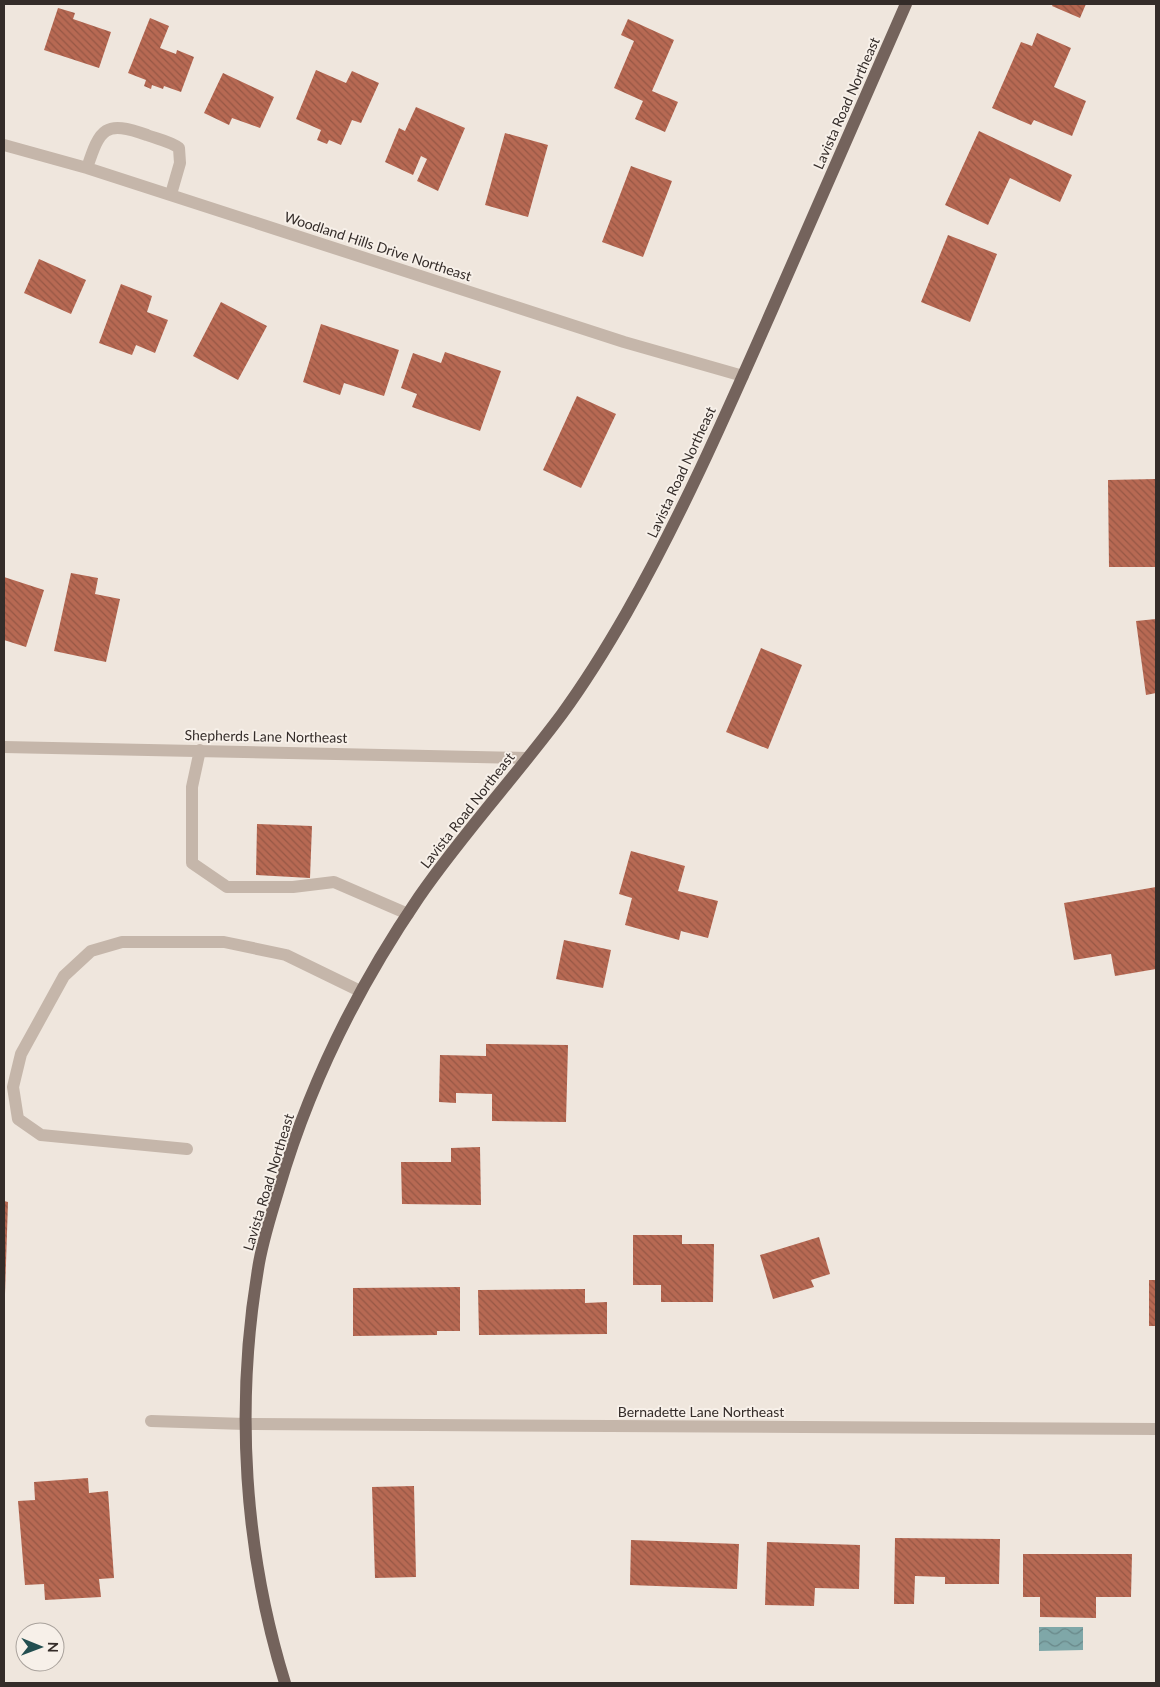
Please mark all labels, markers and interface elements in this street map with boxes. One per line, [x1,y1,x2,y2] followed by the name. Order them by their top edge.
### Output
[809,34,883,172] street label: Lavista Road Northeast
[282,208,474,284] street label: Woodland Hills Drive Northeast
[643,404,719,540] street label: Lavista Road Northeast
[184,726,348,746] street label: Shepherds Lane Northeast
[416,749,518,871] street label: Lavista Road Northeast
[239,1111,297,1253] street label: Lavista Road Northeast
[618,1403,784,1420] street label: Bernadette Lane Northeast
[15,1622,65,1672] north arrow
[45,1642,62,1653] text: N

